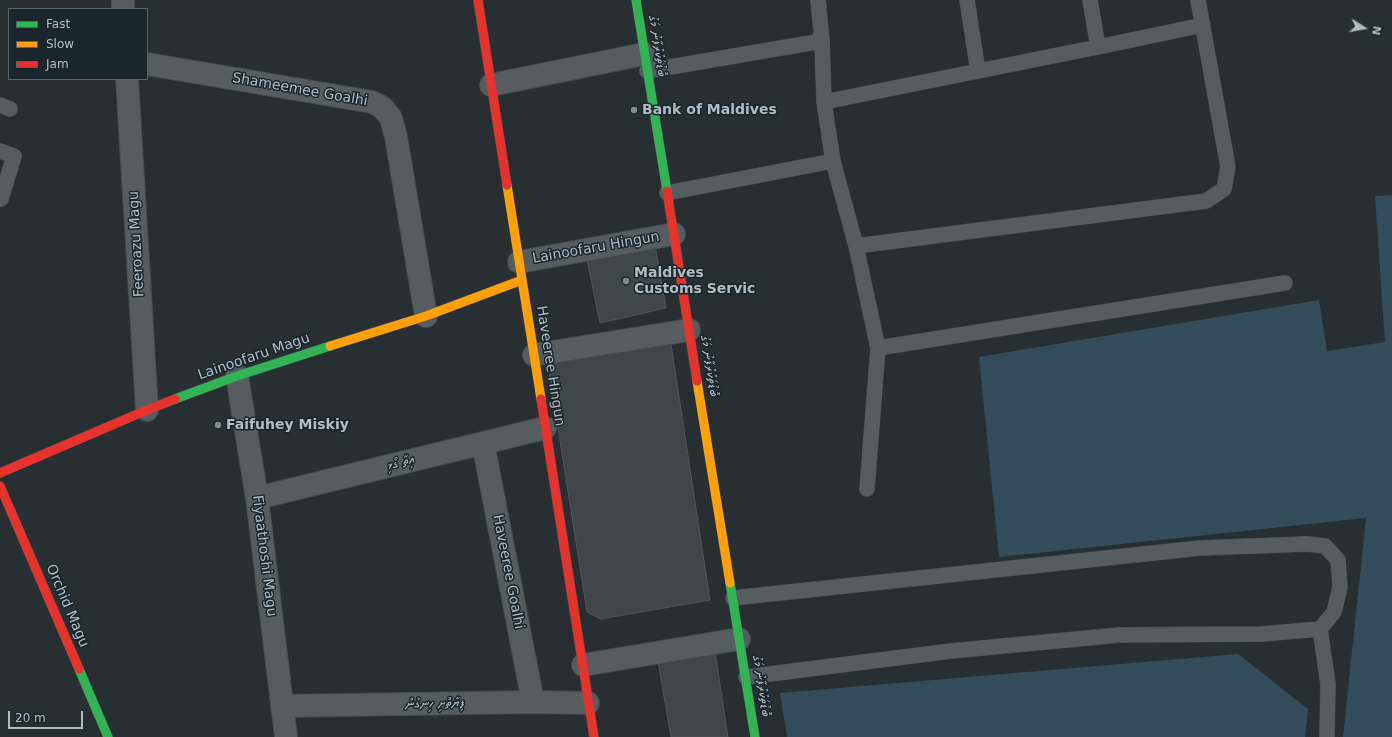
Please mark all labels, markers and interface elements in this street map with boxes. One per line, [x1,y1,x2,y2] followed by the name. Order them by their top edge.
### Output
[8,8,148,80] legend
[1344,8,1384,48] north arrow
[644,14,670,78] street label: ބޮޑުތަކުރުފާނު މަގު
[46,17,70,31] text: Fast
[1369,25,1384,36] text: N
[46,37,74,51] text: Slow
[46,57,69,71] text: Jam
[231,70,369,110] street label: Shameemee Goalhi
[642,102,777,118] place label: Bank of Maldives
[629,105,639,115] marker: Bank of Maldives
[126,191,148,297] street label: Feeroazu Magu
[531,229,661,267] street label: Lainoofaru Hingun
[634,265,755,298] place label: Maldives Customs Servic
[621,276,631,286] marker: Maldives Customs Servic
[532,305,568,427] street label: Haveeree Hingun
[196,330,312,384] street label: Lainoofaru Magu
[696,334,722,398] street label: ބޮޑުތަކުރުފާނު މަގު
[226,417,349,433] place label: Faifuhey Miskiy
[213,420,223,430] marker: Faifuhey Miskiy
[385,451,417,475] street label: އިތާ ގޯޅި
[248,494,280,618] street label: Fiyaathoshi Magu
[489,513,527,631] street label: Haveeree Goalhi
[42,562,92,650] street label: Orchid Magu
[748,654,774,718] street label: ބޮޑުތަކުރުފާނު މަގު
[405,695,465,713] street label: ފިޔާތޮށި ހިނގުން
[10,703,85,729] scale bar
[15,711,46,725] text: 20 m

